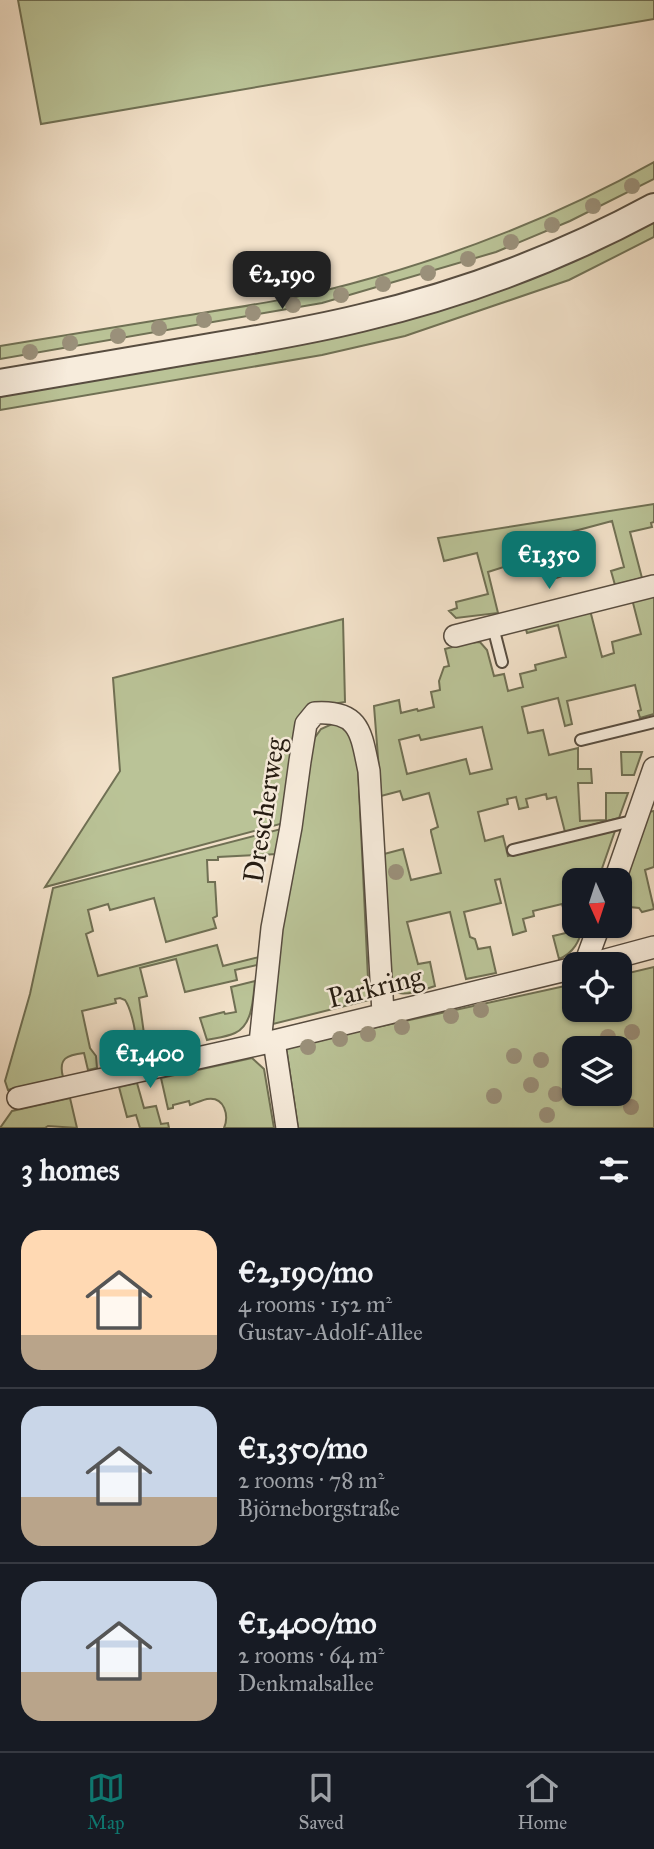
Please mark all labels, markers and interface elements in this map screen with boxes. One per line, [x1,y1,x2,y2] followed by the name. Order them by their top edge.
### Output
[225,252,339,311] pin: €2,190
[249,260,315,288] text: €2,190
[492,532,606,591] pin: €1,350
[518,540,580,568] text: €1,350
[235,734,293,885] street label: Drescherweg
[562,868,632,938] north arrow
[562,868,632,1106] map controls
[562,952,632,1022] button: locate
[324,958,427,1016] street label: Parkring
[93,1030,207,1090] pin: €1,400
[562,1036,632,1106] button: layers
[116,1039,185,1067] text: €1,400
[595,1151,633,1189] icon: filters
[21,1152,120,1188] text: 3 homes
[238,1254,373,1290] text: €2,190/mo
[77,1258,161,1342] icon: home
[238,1290,392,1318] text: 4 rooms · 152 m²
[238,1318,423,1346] text: Gustav-Adolf-Allee
[238,1430,368,1466] text: €1,350/mo
[77,1434,161,1518] icon: home
[238,1466,384,1494] text: 2 rooms · 78 m²
[238,1494,400,1522] text: Björneborgstraße
[238,1605,377,1641] text: €1,400/mo
[77,1609,161,1693] icon: home
[238,1641,384,1669] text: 2 rooms · 64 m²
[238,1669,374,1697] text: Denkmalsallee
[87,1769,125,1834] tab: Map
[299,1769,344,1834] tab: Saved
[517,1769,567,1834] tab: Home

